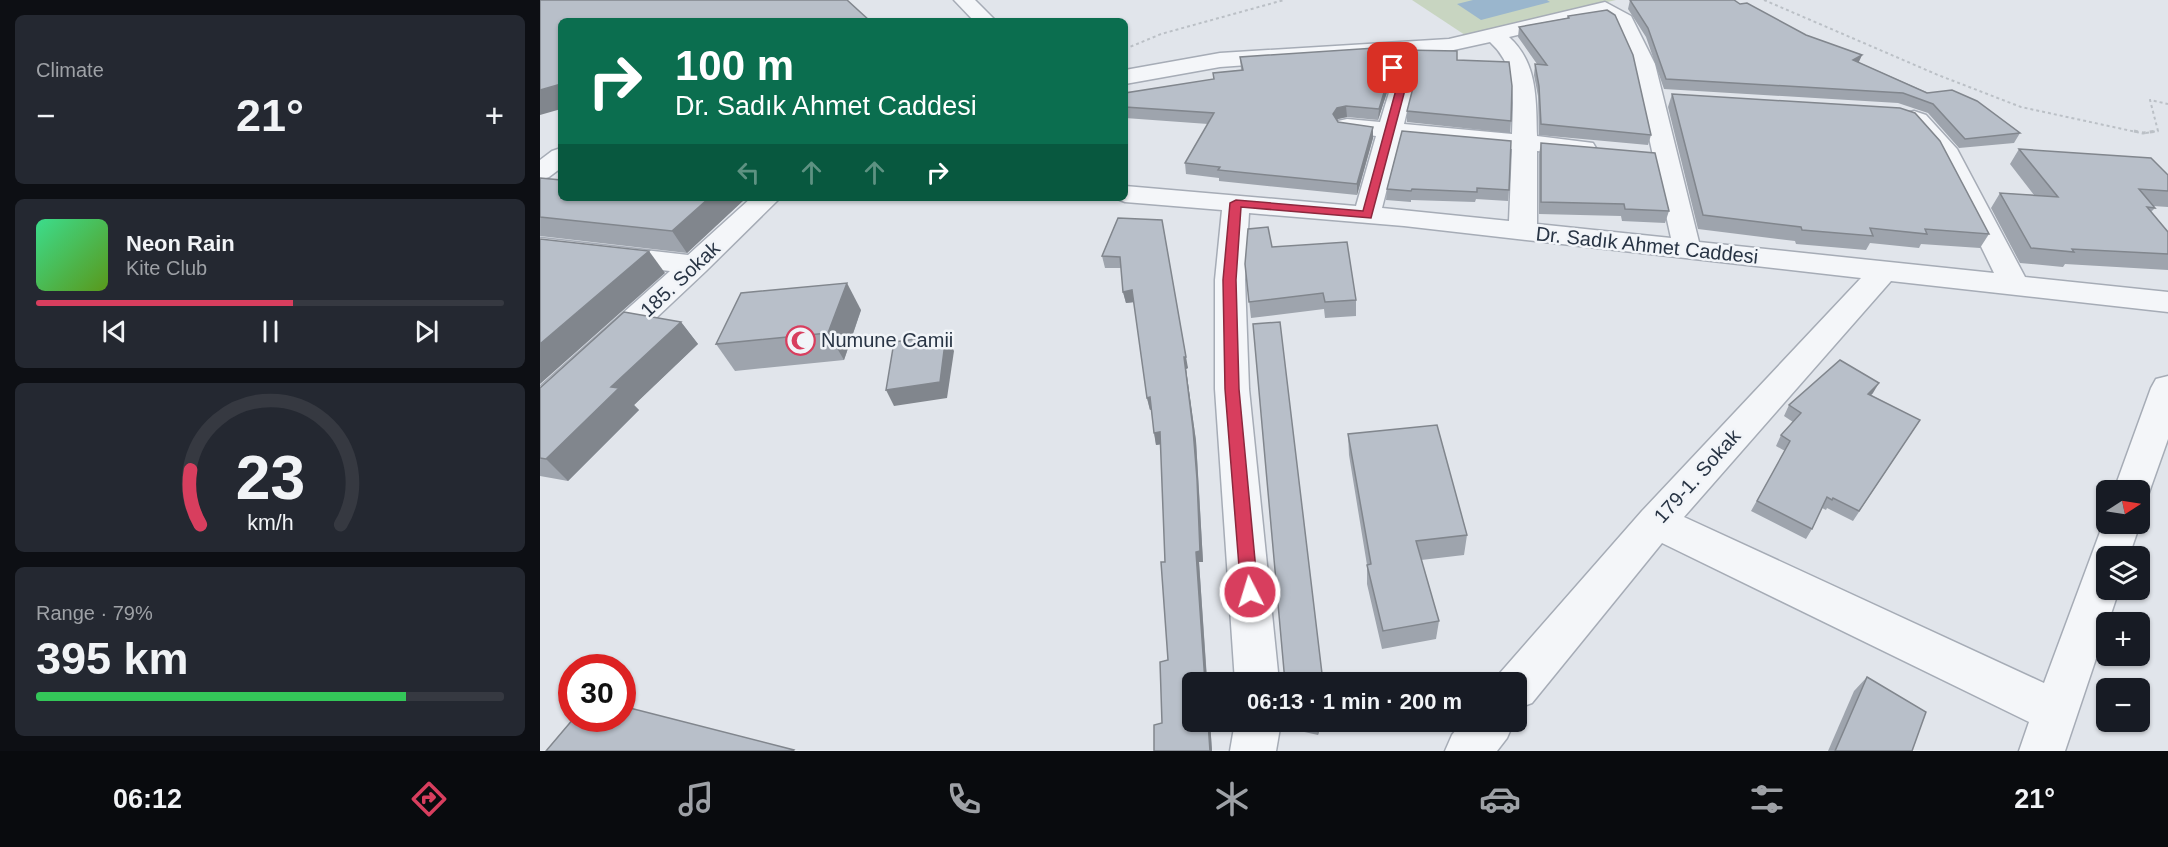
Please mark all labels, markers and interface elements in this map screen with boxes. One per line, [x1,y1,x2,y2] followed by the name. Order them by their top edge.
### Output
[576,42,654,120] icon: right
[675,42,794,89] text: 100 m
[1367,42,1418,93] pin
[1376,51,1409,84] icon: arrive
[36,59,104,81] text: Climate
[236,90,304,141] text: 21°
[675,91,977,121] text: Dr. Sadık Ahmet Caddesi
[36,97,55,134] text: −
[485,97,504,134] text: +
[732,156,765,189] icon: left
[795,156,828,189] icon: ahead
[858,156,891,189] icon: ahead
[921,156,954,189] icon: right
[1535,222,1759,268] street label: Dr. Sadık Ahmet Caddesi
[126,231,235,256] text: Neon Rain
[636,236,725,321] street label: 185. Sokak
[126,257,207,279] text: Kite Club
[98,315,131,348] icon: previous
[254,315,287,348] icon: pause
[410,315,443,348] icon: next
[784,324,816,356] mosque icon: Numune Camii
[821,329,953,351] place label: Numune Camii
[1649,424,1745,527] street label: 179-1. Sokak
[235,443,305,512] text: 23
[2096,480,2150,534] north arrow
[2096,480,2150,732] map controls
[247,511,293,535] text: km/h
[2096,546,2150,600] button: layers
[1218,560,1282,624] position arrow
[36,602,153,624] text: Range · 79%
[2096,612,2150,666] button: +
[36,633,189,684] text: 395 km
[558,654,636,732] speed limit sign: 30
[2096,678,2150,732] button: −
[1247,689,1462,714] text: 06:13 · 1 min · 200 m
[408,778,450,820] icon: directions
[675,778,717,820] icon: music
[943,778,985,820] icon: phone
[1211,778,1253,820] icon: climate
[1479,778,1521,820] icon: car
[1746,778,1788,820] icon: filters
[113,784,182,814] text: 06:12
[2014,784,2055,814] text: 21°

